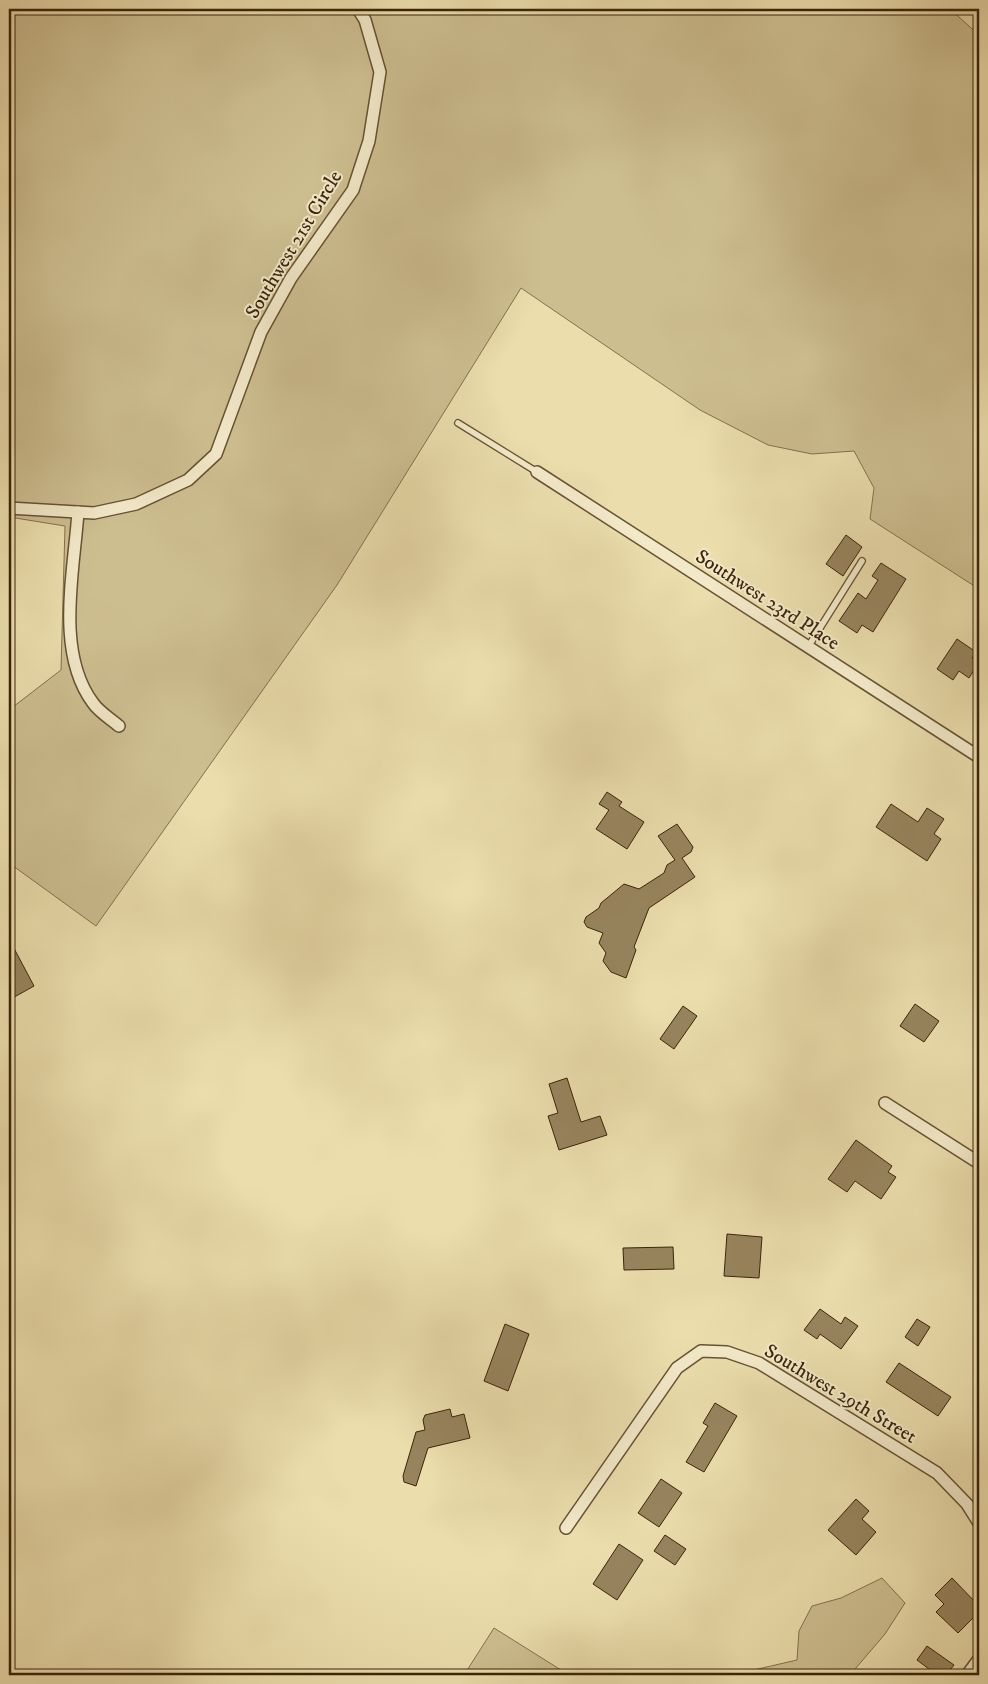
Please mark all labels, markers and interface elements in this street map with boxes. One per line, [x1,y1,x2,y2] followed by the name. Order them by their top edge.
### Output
[240,166,348,323] street label: Southwest 21st Circle
[690,544,844,656] street label: Southwest 23rd Place
[759,1339,921,1450] street label: Southwest 29th Street

